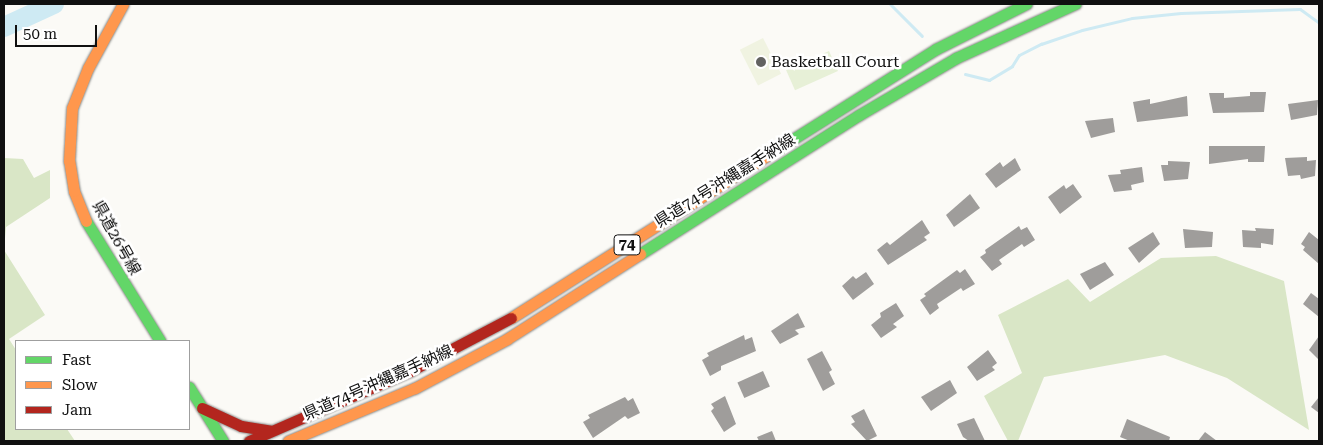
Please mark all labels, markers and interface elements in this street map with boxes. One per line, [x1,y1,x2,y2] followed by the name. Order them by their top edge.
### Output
[18,15,100,47] scale bar
[23,25,57,43] text: 50 m
[771,52,899,72] place label: Basketball Court
[755,56,767,68] marker: Basketball Court
[651,130,799,232] street label: 県道74号沖縄嘉手納線
[88,198,144,278] street label: 県道26号線
[613,232,641,258] road number: 74
[15,340,190,430] legend
[300,341,456,425] street label: 県道74号沖縄嘉手納線
[62,351,91,369] text: Fast
[62,376,97,394] text: Slow
[62,401,92,419] text: Jam

